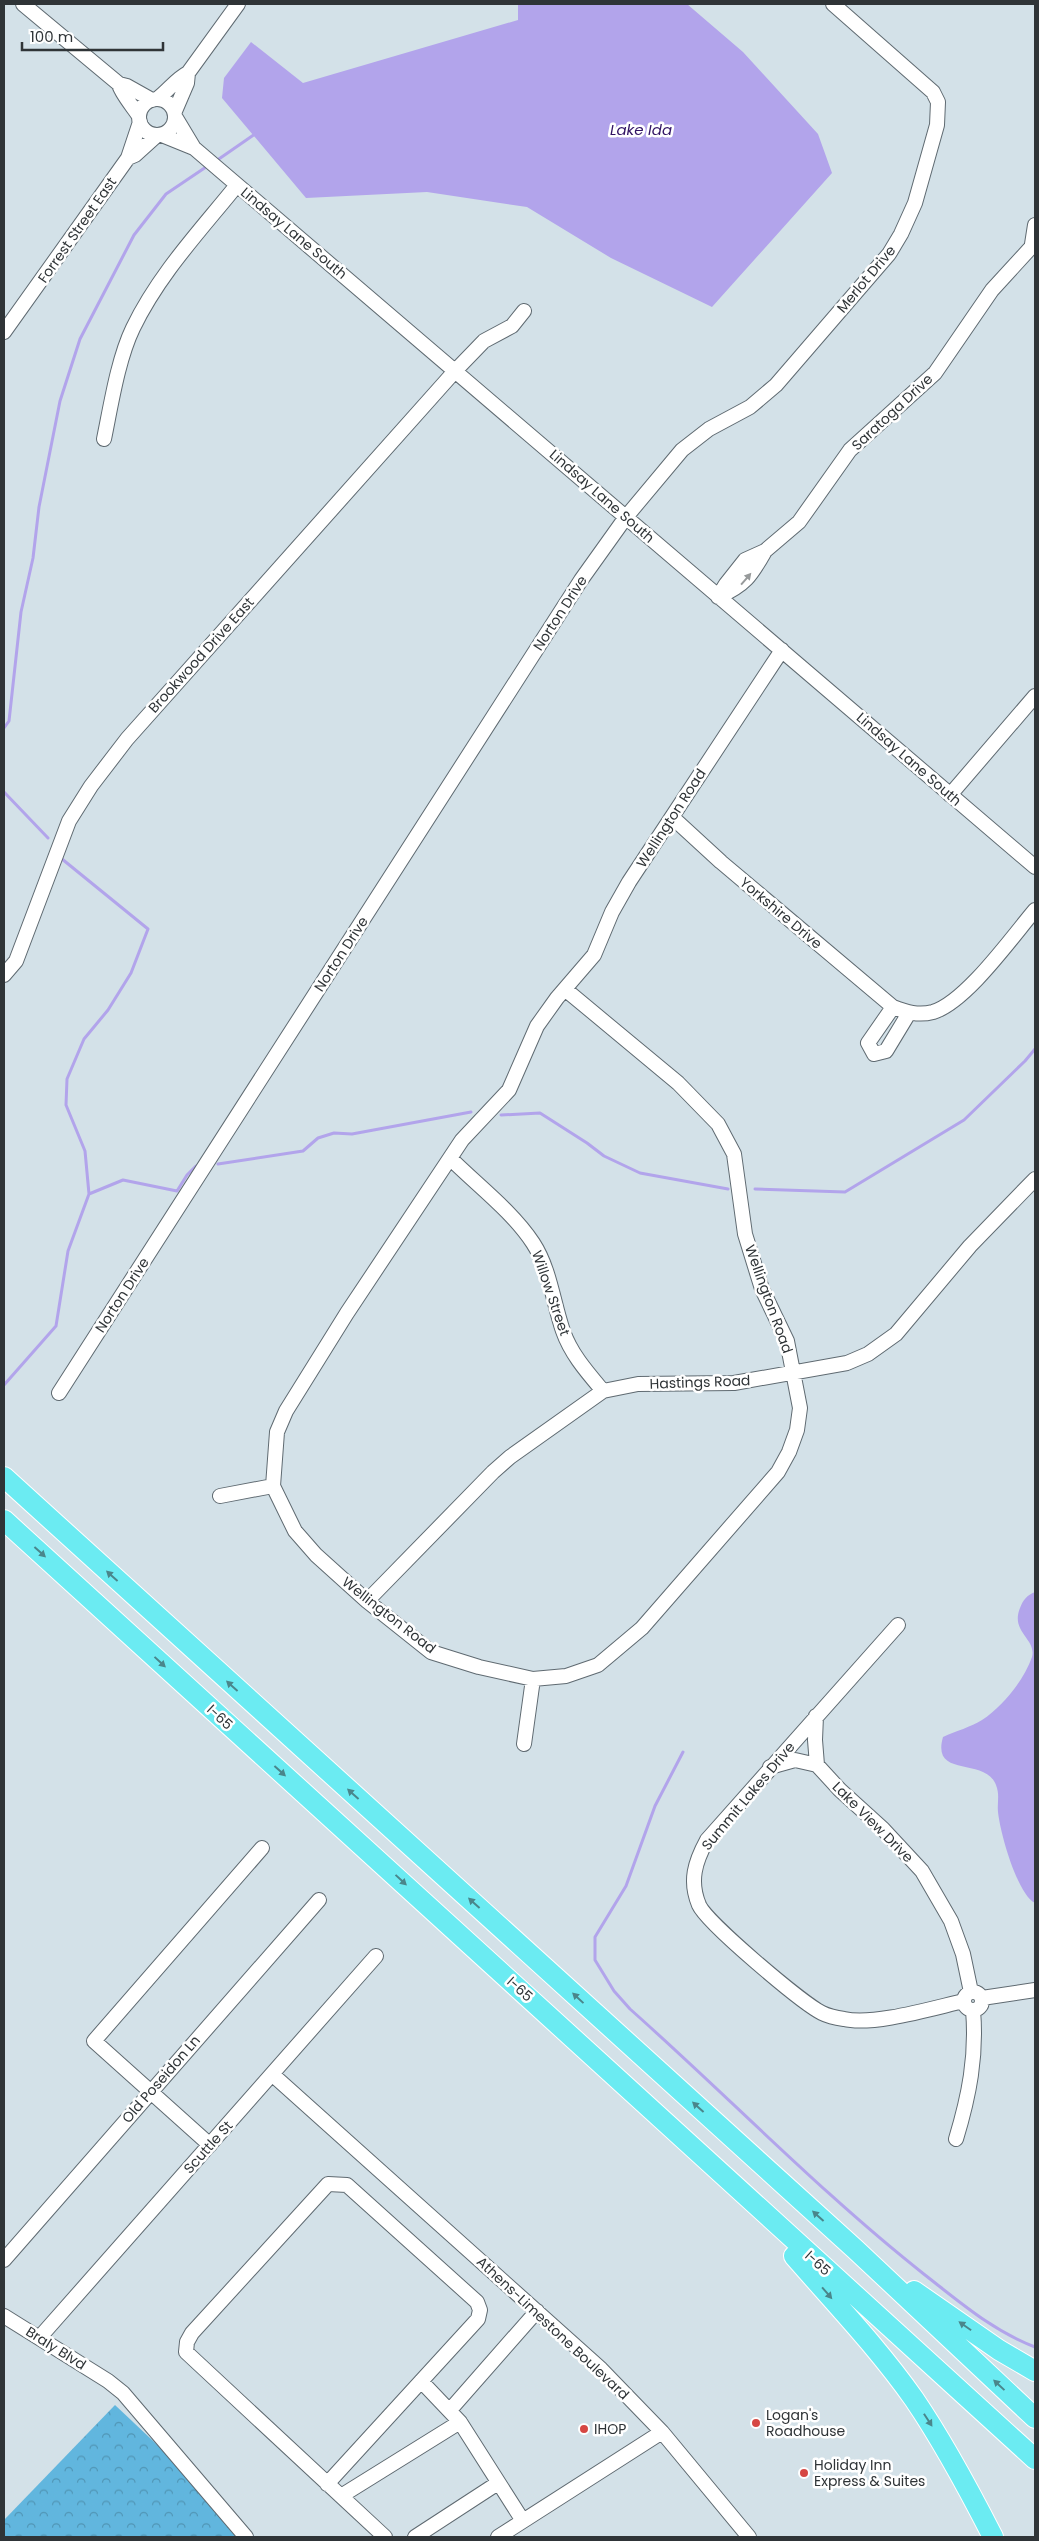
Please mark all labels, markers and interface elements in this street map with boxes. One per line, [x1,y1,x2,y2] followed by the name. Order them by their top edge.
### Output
[22,20,164,52] scale bar
[30,26,73,47] text: 100 m
[610,119,672,140] water label: Lake Ida
[33,173,121,287] street label: Forrest Street East
[236,182,352,284] street label: Lindsay Lane South
[832,241,900,317] street label: Merlot Drive
[847,369,937,455] street label: Saratoga Drive
[545,445,659,547] street label: Lindsay Lane South
[528,571,592,654] street label: Norton Drive
[741,573,752,586] one-way arrow
[144,593,258,717] street label: Brookwood Drive East
[852,708,966,810] street label: Lindsay Lane South
[631,765,711,871] street label: Wellington Road
[735,873,827,954] street label: Yorkshire Drive
[309,912,373,995] street label: Norton Drive
[740,1242,798,1356] street label: Wellington Road
[527,1248,575,1338] street label: Willow Street
[90,1253,154,1336] street label: Norton Drive
[649,1370,751,1394] street label: Hastings Road
[33,1547,46,1558] one-way arrow
[106,1570,118,1582] one-way arrow
[338,1572,440,1658] street label: Wellington Road
[154,1656,166,1668] one-way arrow
[227,1680,239,1692] one-way arrow
[203,1700,237,1734] street label: I-65
[697,1737,800,1854] street label: Summit Lakes Drive
[274,1765,286,1777] one-way arrow
[828,1777,918,1867] street label: Lake View Drive
[346,1789,359,1800] one-way arrow
[394,1874,406,1886] one-way arrow
[468,1897,480,1909] one-way arrow
[503,1972,537,2006] street label: I-65
[572,1992,584,2004] one-way arrow
[117,2031,205,2127] street label: Old Poseidon Ln
[691,2102,704,2113] one-way arrow
[179,2116,237,2178] street label: Scuttle St
[813,2210,825,2222] one-way arrow
[801,2246,835,2280] street label: I-65
[472,2252,634,2404] street label: Athens-Limestone Boulevard
[821,2287,832,2300] one-way arrow
[958,2321,972,2331] one-way arrow
[22,2322,90,2374] street label: Braly Blvd
[994,2379,1006,2391] one-way arrow
[766,2405,846,2441] place label: Logan's Roadhouse
[923,2414,932,2427] one-way arrow
[750,2417,762,2429] marker: Logan's Roadhouse
[594,2419,626,2439] place label: IHOP
[578,2423,590,2435] marker: IHOP
[814,2455,925,2491] place label: Holiday Inn Express & Suites
[798,2467,810,2479] marker: Holiday Inn Express & Suites

